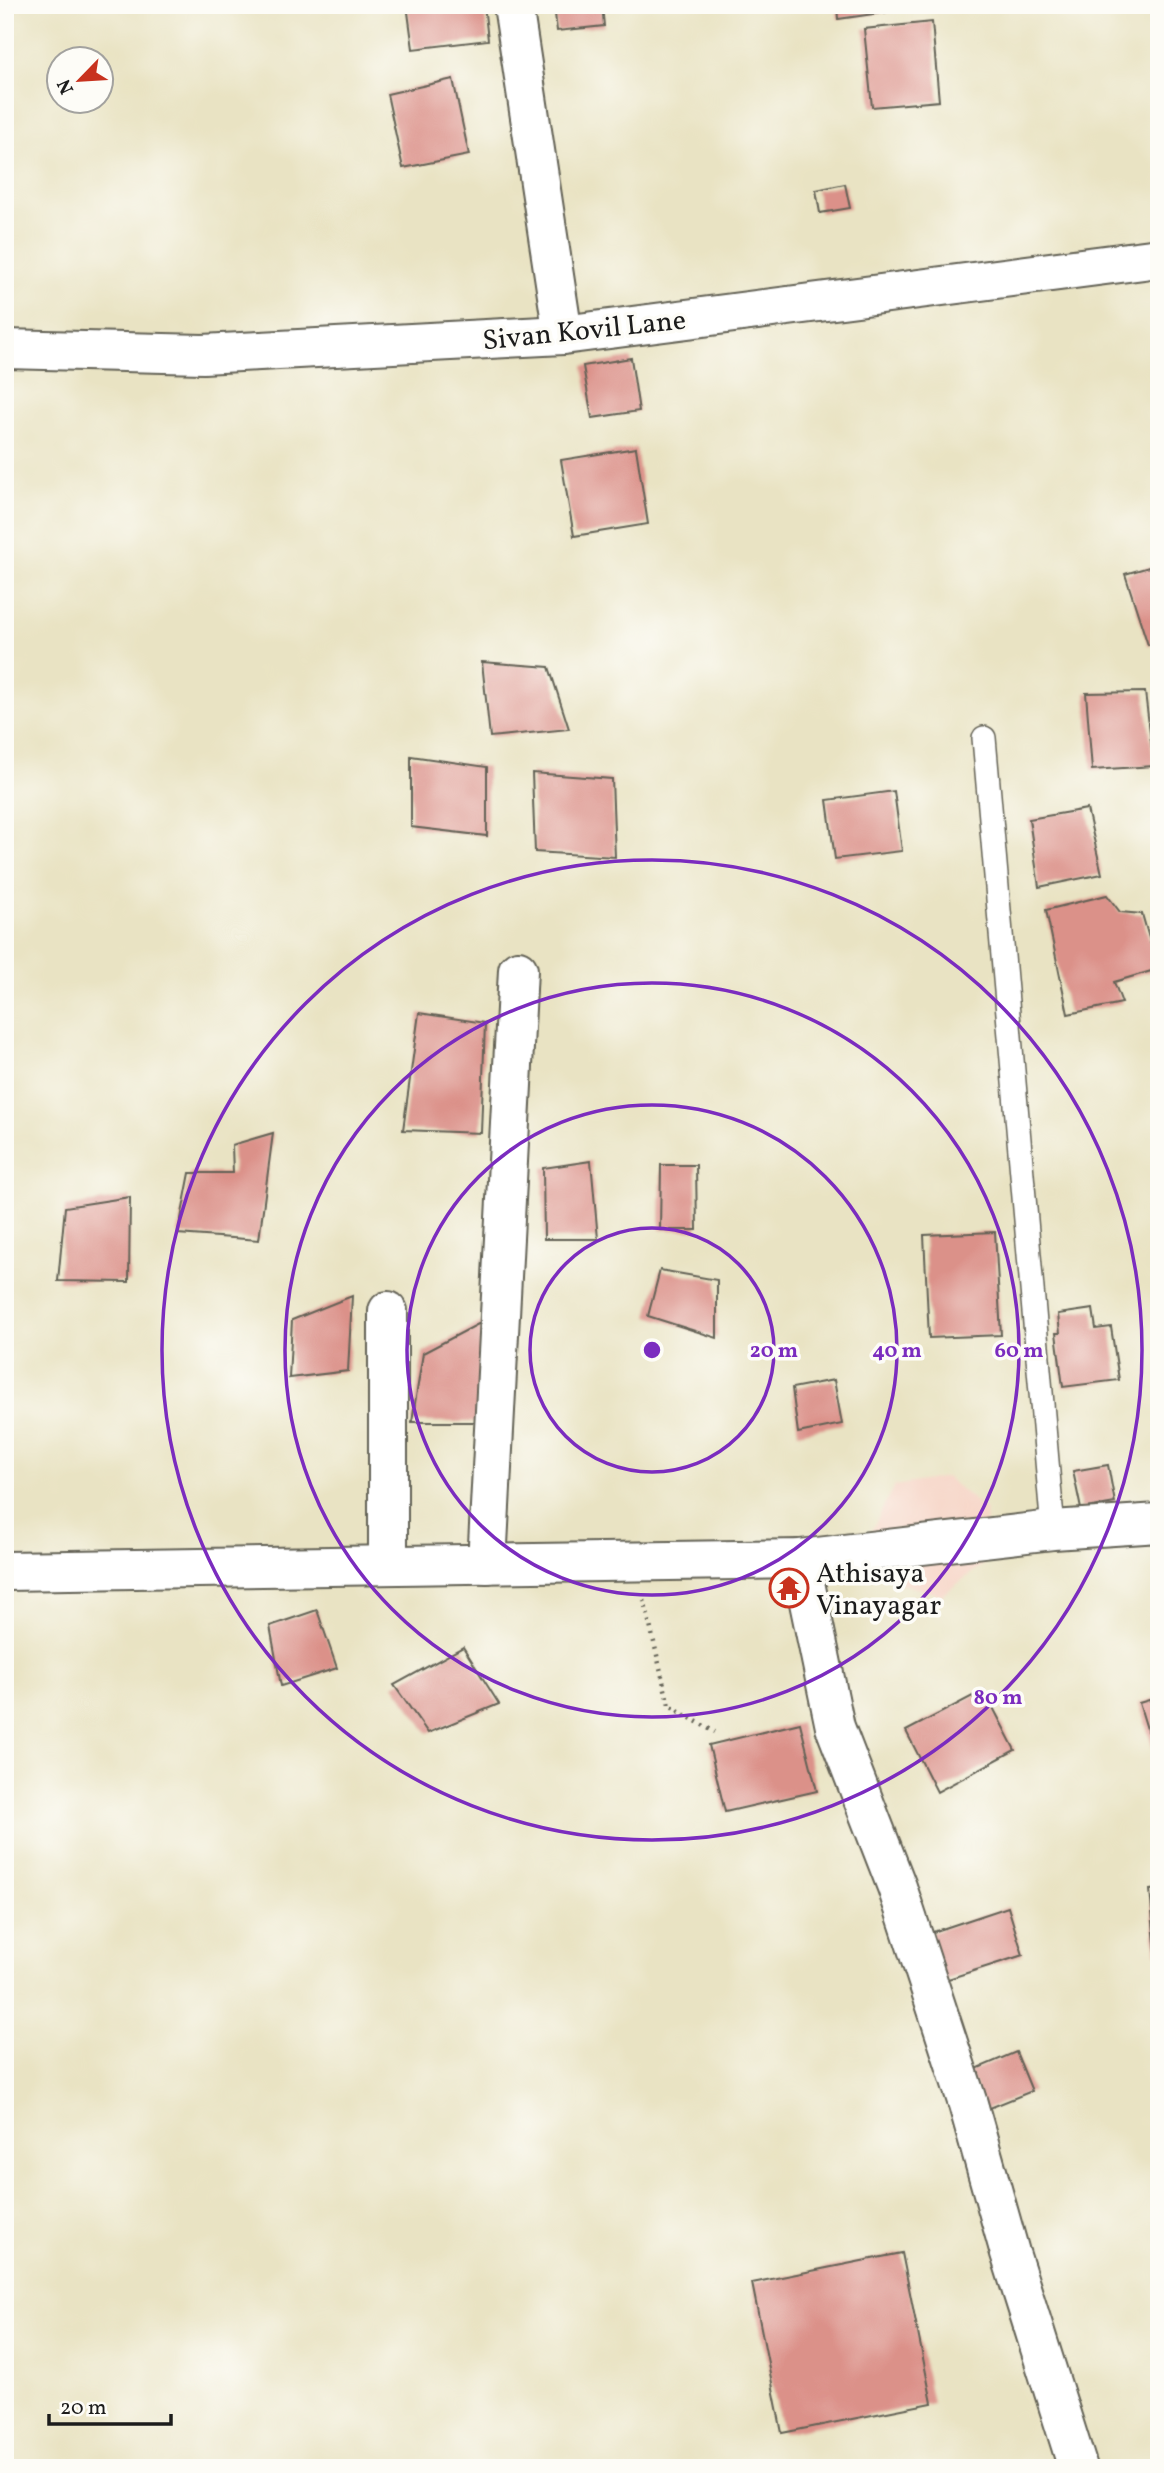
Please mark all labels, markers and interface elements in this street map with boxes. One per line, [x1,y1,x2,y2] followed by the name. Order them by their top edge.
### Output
[46,46,116,116] north arrow
[52,74,81,98] text: N
[481,301,688,362] street label: Sivan Kovil Lane
[750,1337,798,1366] text: 20 m
[872,1337,922,1366] text: 40 m
[995,1337,1043,1366] text: 60 m
[640,1338,664,1362] centre of rings
[816,1555,941,1626] place label: Athisaya Vinayagar
[768,1567,810,1609] temple icon: Athisaya Vinayagar
[974,1684,1022,1713] text: 80 m
[49,2382,172,2426] scale bar
[60,2394,106,2423] text: 20 m

